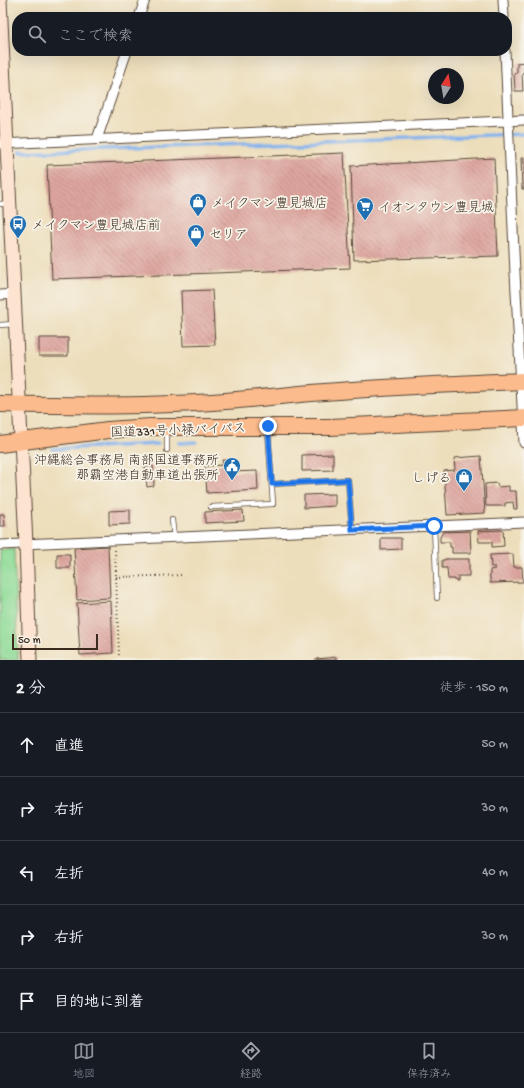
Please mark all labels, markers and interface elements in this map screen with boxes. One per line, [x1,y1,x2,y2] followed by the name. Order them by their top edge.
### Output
[12,12,512,56] search box
[26,23,48,45] icon: search
[58,28,133,46] text: ここで検索
[428,68,464,104] north arrow
[188,192,208,217] shop icon: メイクマン豊見城店
[211,196,327,212] place label: メイクマン豊見城店
[355,196,375,221] supermarket icon: イオンタウン豊見城
[378,200,494,216] place label: イオンタウン豊見城
[8,214,28,239] bus stop icon: メイクマン豊見城店前
[31,218,160,234] place label: メイクマン豊見城店前
[186,223,206,248] shop icon: セリア
[209,228,248,243] place label: セリア
[259,417,277,435] route end
[110,421,246,441] street label: 国道331号小禄バイパス
[34,453,219,484] place label: 沖縄総合事務局 南部国道事務所 那覇空港自動車道出張所
[222,456,242,481] public building icon: 沖縄総合事務局 南部国道事務所 那覇空港自動車道出張所
[454,467,474,492] shop icon: しげる
[412,472,451,487] place label: しげる
[425,517,443,535] route start
[12,632,98,651] scale bar
[18,635,40,647] text: 50 m
[16,680,45,700] text: 2 分
[440,681,508,696] text: 徒歩 · 150 m
[16,734,38,756] icon: ahead
[481,737,508,752] text: 50 m
[54,738,84,756] text: 直進
[16,798,38,820] icon: right
[482,801,508,816] text: 30 m
[54,802,84,820] text: 右折
[16,862,38,884] icon: left
[482,865,508,880] text: 40 m
[54,866,84,884] text: 左折
[16,926,38,948] icon: right
[482,929,508,944] text: 30 m
[54,930,84,948] text: 右折
[16,990,38,1012] icon: arrive
[54,994,144,1012] text: 目的地に到着
[73,1040,95,1081] tab: 地図
[240,1040,262,1081] tab: 経路
[407,1040,451,1081] tab: 保存済み

